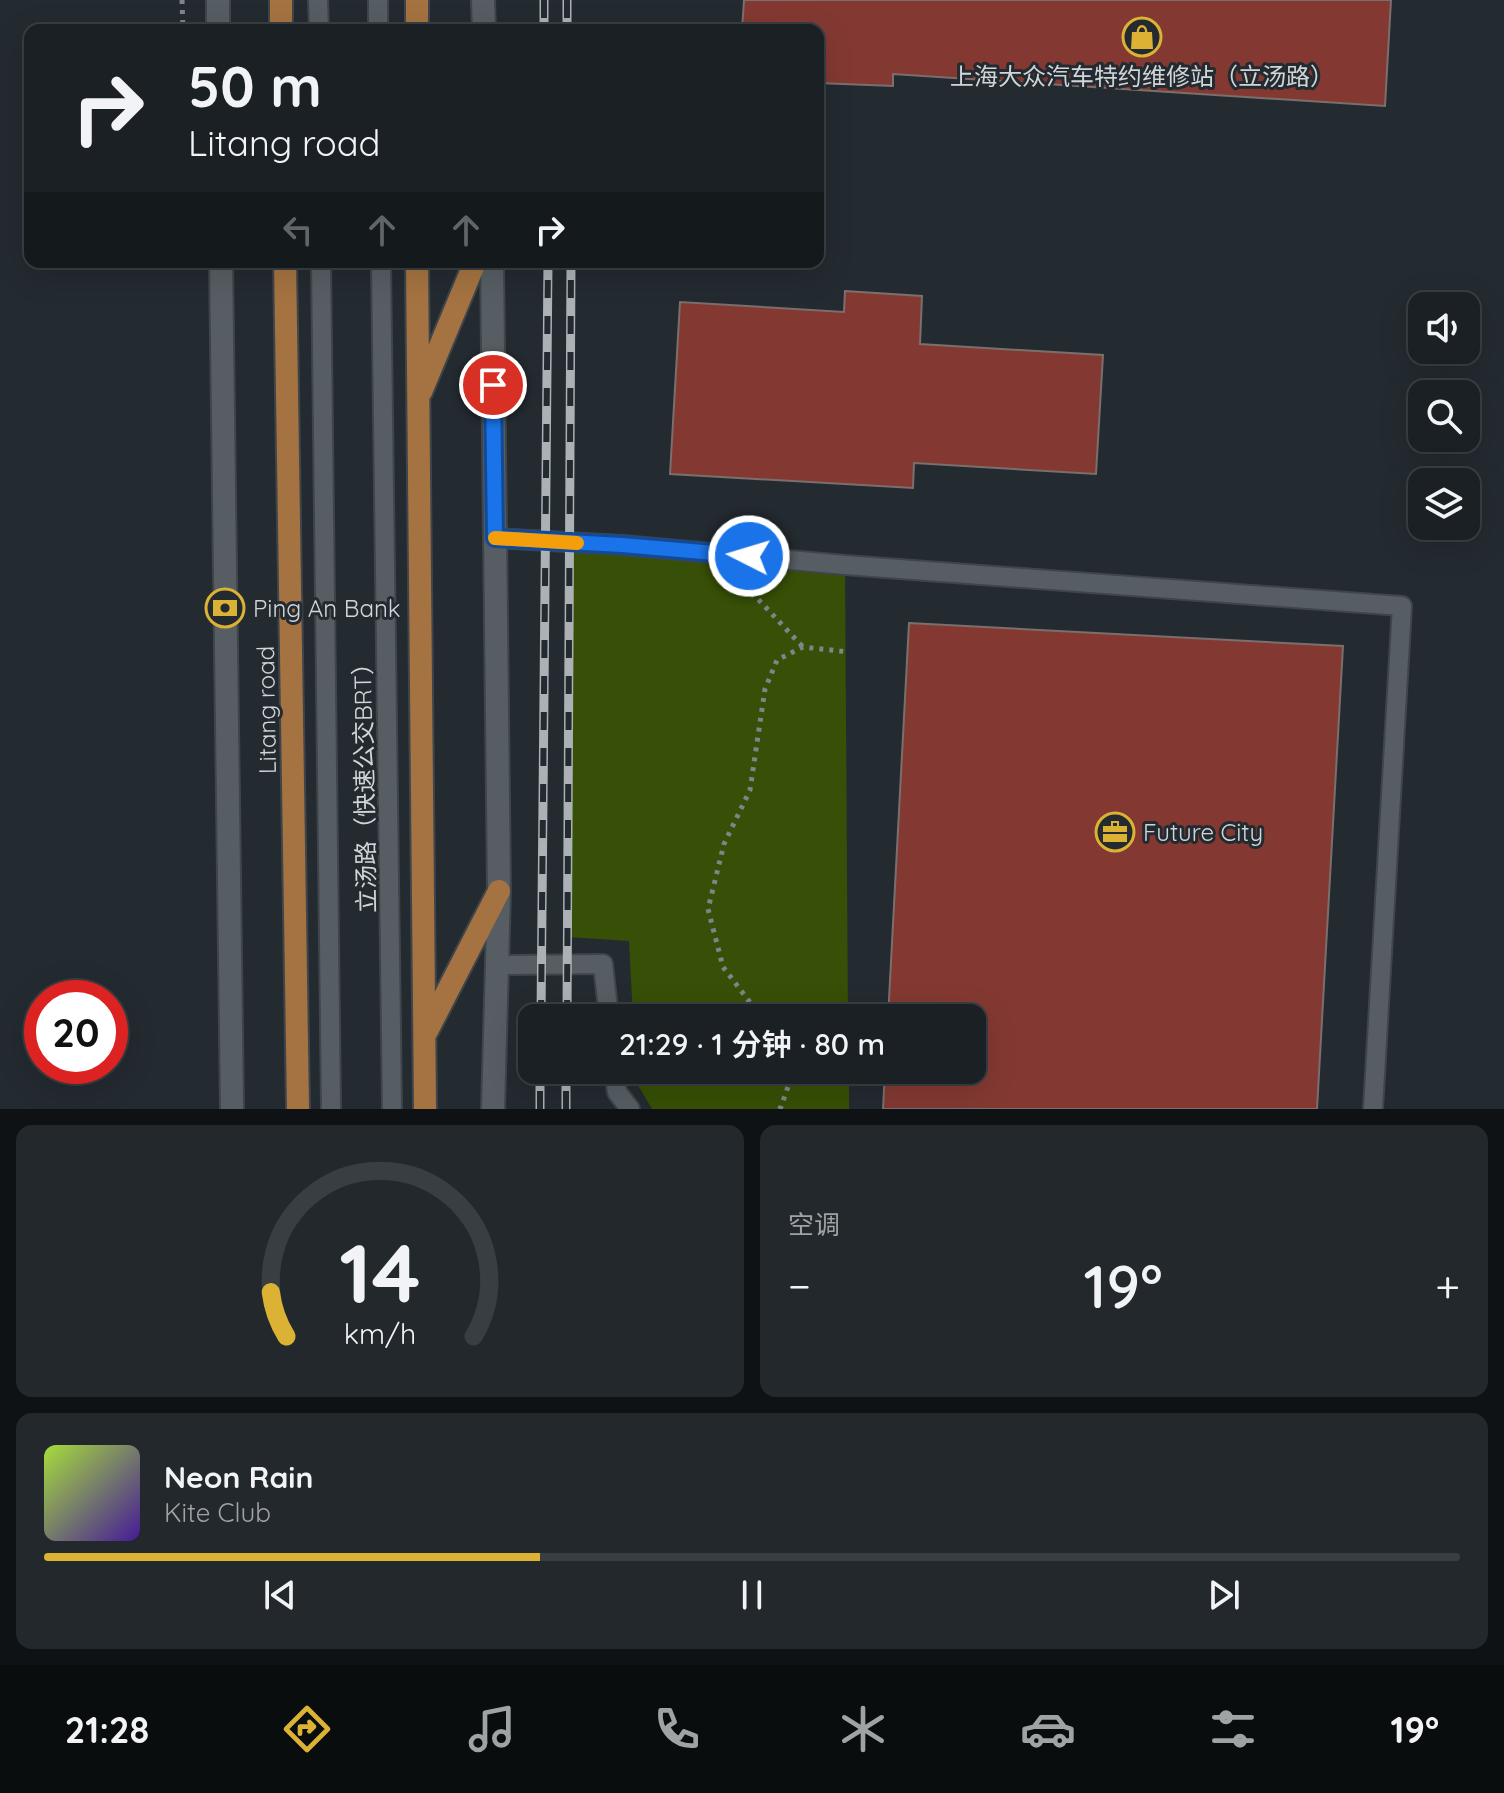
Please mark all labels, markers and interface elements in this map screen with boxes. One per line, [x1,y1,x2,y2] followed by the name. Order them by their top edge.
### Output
[1121,16,1163,58] shop icon: 上海大众汽车特约维修站（立汤路）
[188,51,322,121] text: 50 m
[56,56,160,160] icon: right
[950,61,1334,91] place label: 上海大众汽车特约维修站（立汤路）
[188,120,380,165] text: Litang road
[276,208,320,252] icon: left
[360,208,404,252] icon: ahead
[444,208,488,252] icon: ahead
[528,208,572,252] icon: right
[1408,292,1480,540] map controls
[1408,292,1480,364] button: sound
[459,351,527,419] pin
[471,363,515,407] icon: arrive
[1408,380,1480,452] button: search
[1408,468,1480,540] button: layers
[707,514,791,598] position arrow
[204,587,246,629] bank icon: Ping An Bank
[253,593,401,623] place label: Ping An Bank
[250,646,282,774] street label: Litang road
[347,651,381,913] street label: 立汤路（快速公交BRT）
[1094,811,1136,853] office icon: Future City
[1143,817,1263,847] place label: Future City
[24,980,128,1084] speed limit sign: 20
[619,1025,885,1063] text: 21:29 · 1 分钟 · 80 m
[788,1208,840,1241] text: 空调
[339,1220,421,1324] text: 14
[1083,1248,1163,1323] text: 19°
[788,1258,811,1313] text: −
[1435,1258,1460,1313] text: +
[344,1315,416,1351] text: km/h
[164,1458,313,1496] text: Neon Rain
[164,1496,271,1529] text: Kite Club
[258,1573,302,1617] icon: previous
[730,1573,774,1617] icon: pause
[1202,1573,1246,1617] icon: next
[279,1701,335,1757] icon: directions
[464,1701,520,1757] icon: music
[649,1701,705,1757] icon: phone
[835,1701,891,1757] icon: climate
[1020,1701,1076,1757] icon: car
[1205,1701,1261,1757] icon: filters
[65,1707,149,1752] text: 21:28
[1391,1707,1439,1752] text: 19°

